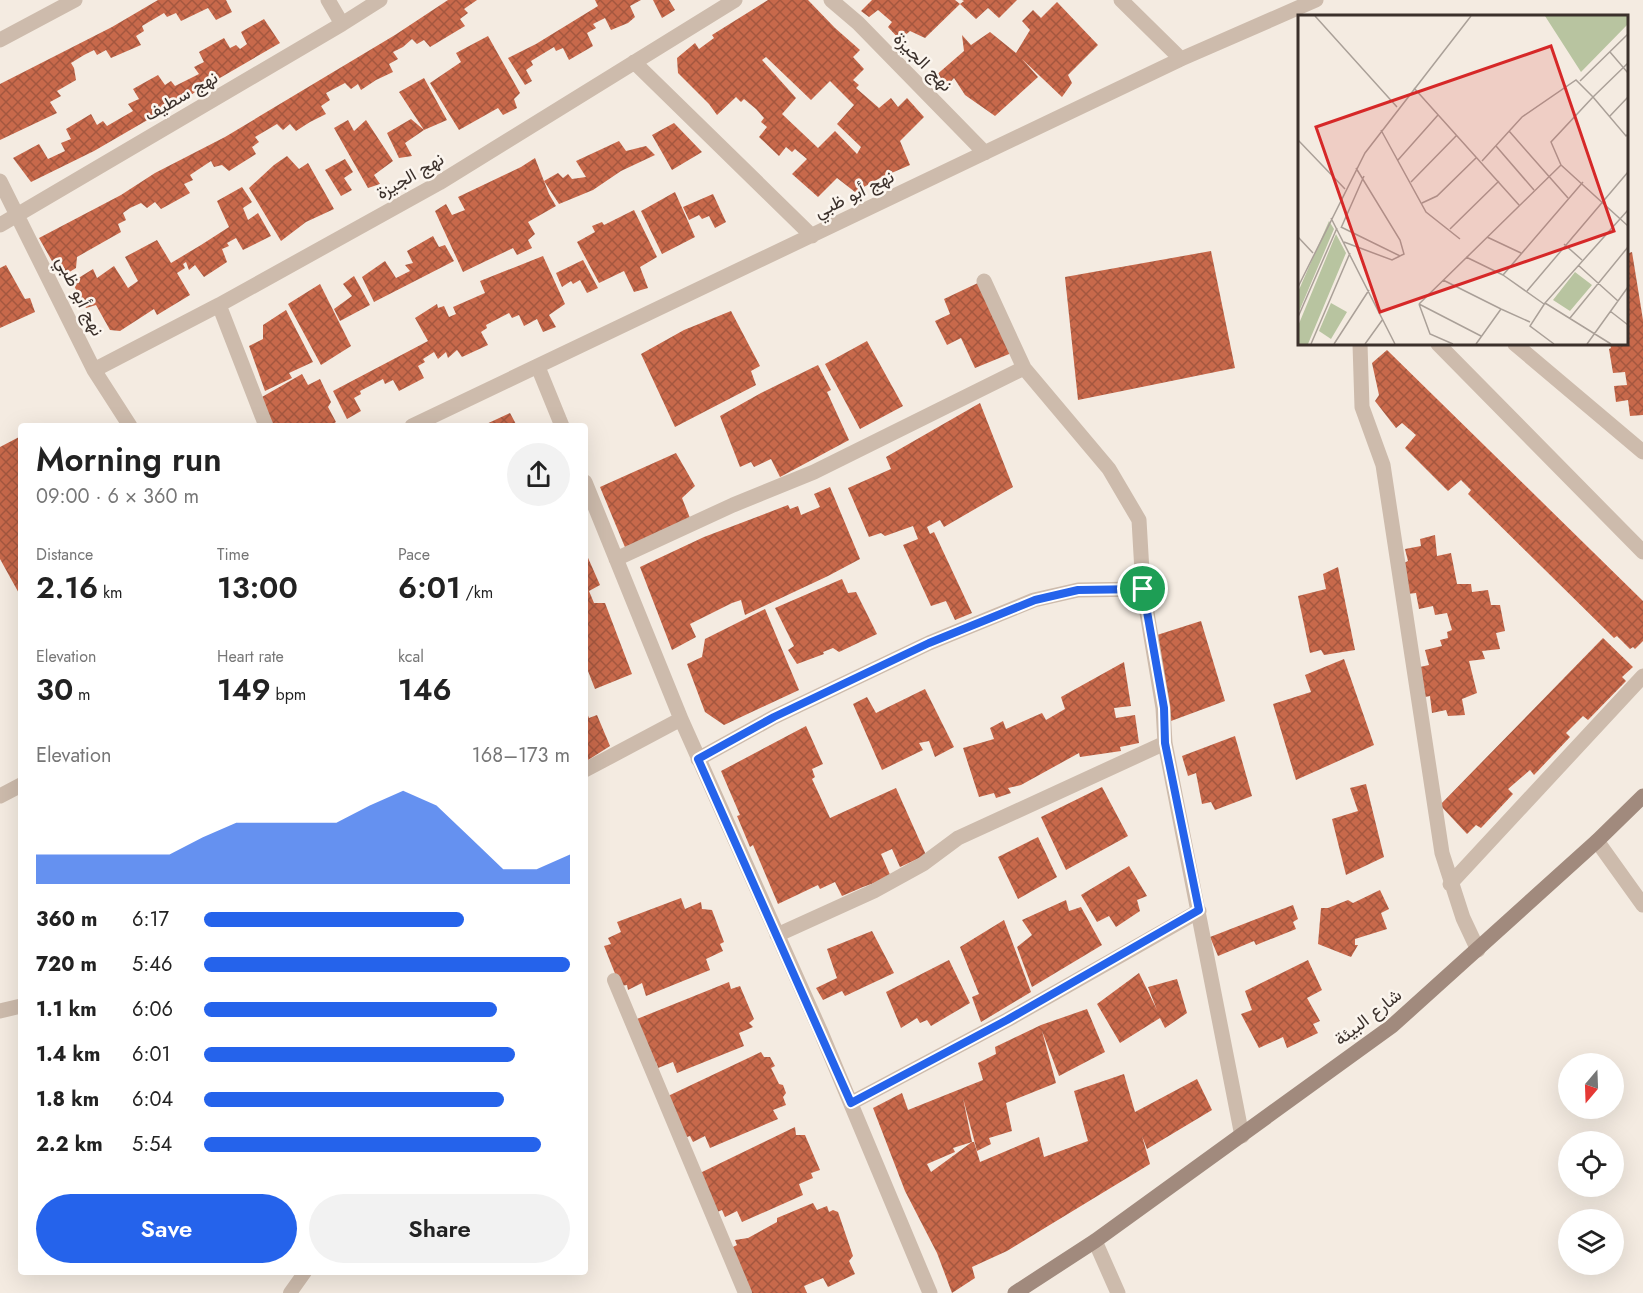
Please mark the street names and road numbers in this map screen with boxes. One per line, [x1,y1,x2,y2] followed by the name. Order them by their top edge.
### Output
[887,26,959,98] street label: نهج الجيزة
[139,64,223,128] street label: نهج سطيف
[371,146,449,206] street label: نهج الجيزة
[810,163,899,226] street label: نهج أبو ظبي
[48,252,111,341] street label: نهج أبو ظبي
[1329,982,1407,1052] street label: شارع البيئة

